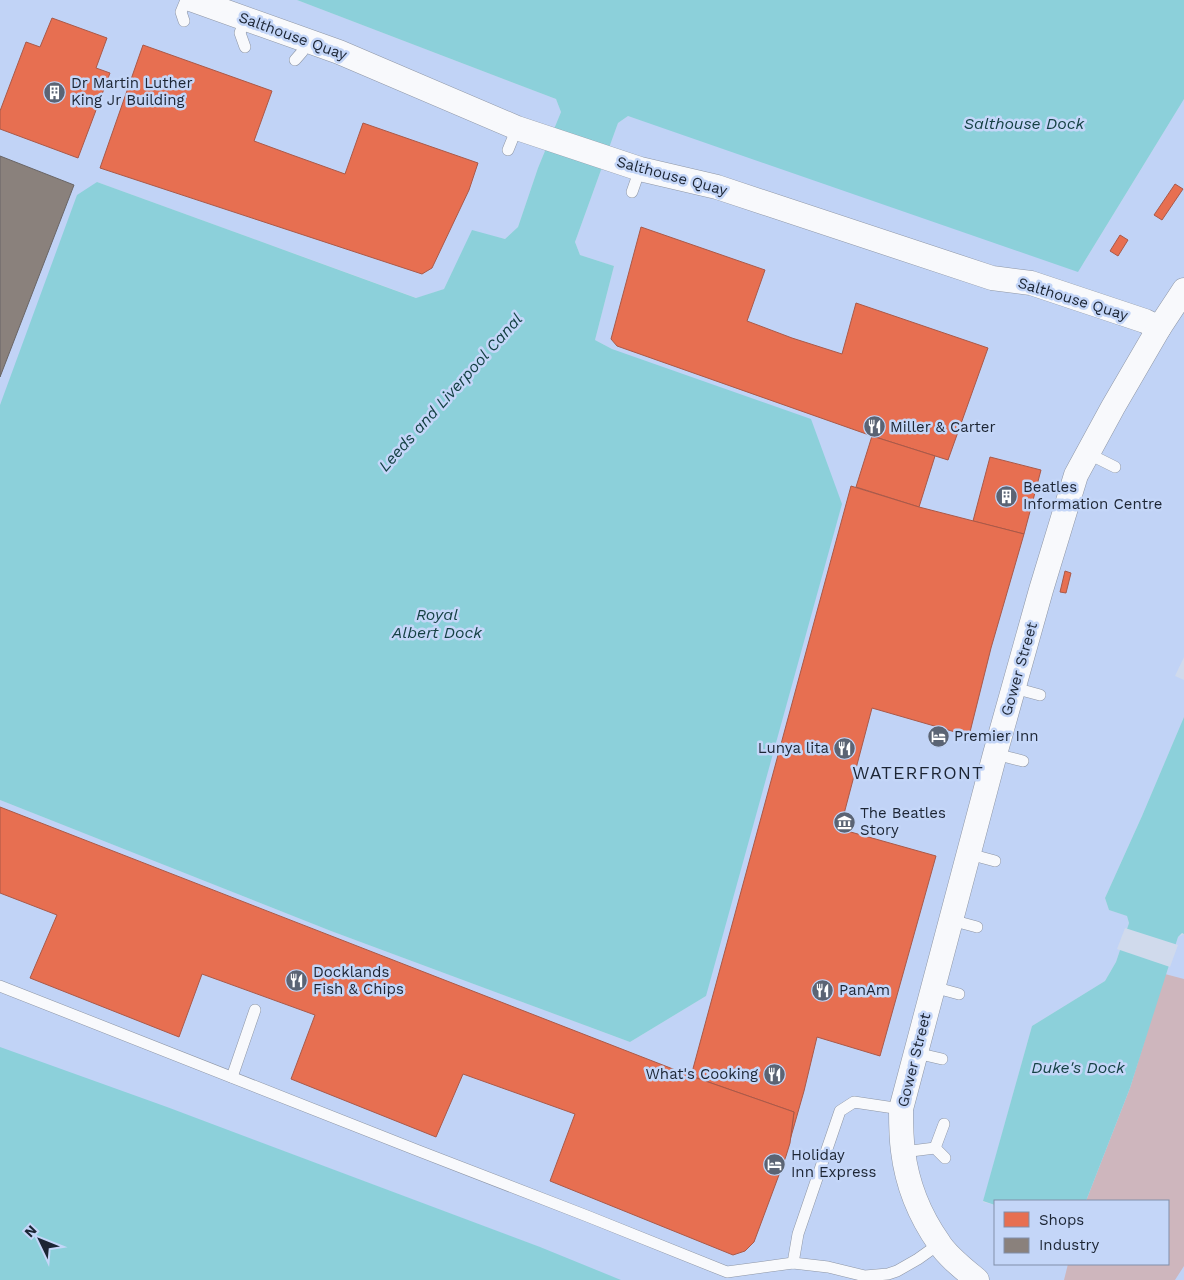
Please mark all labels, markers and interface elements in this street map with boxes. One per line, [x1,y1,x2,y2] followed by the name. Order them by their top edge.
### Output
[236,8,350,64] street label: Salthouse Quay
[71,74,193,109] place label: Dr Martin Luther King Jr Building
[43,80,67,104] building icon: Dr Martin Luther King Jr Building
[964,114,1085,133] water label: Salthouse Dock
[615,153,730,200] street label: Salthouse Quay
[1016,274,1130,324] street label: Salthouse Quay
[375,309,526,475] water label: Leeds and Liverpool Canal
[862,415,886,439] restaurant icon: Miller & Carter
[890,418,996,436] place label: Miller & Carter
[1023,478,1162,513] place label: Beatles Information Centre
[995,484,1019,508] building icon: Beatles Information Centre
[391,605,483,642] water label: Royal Albert Dock
[997,619,1041,718] street label: Gower Street
[926,724,950,748] hotel icon: Premier Inn
[954,727,1038,745] place label: Premier Inn
[833,736,857,760] restaurant icon: Lunya lita
[758,739,830,757] place label: Lunya lita
[852,762,984,783] district label: WATERFRONT
[860,804,946,839] place label: The Beatles Story
[832,810,856,834] museum icon: The Beatles Story
[313,963,404,998] place label: Docklands Fish & Chips
[285,969,309,993] restaurant icon: Docklands Fish & Chips
[811,978,835,1002] restaurant icon: PanAm
[839,981,890,999] place label: PanAm
[894,1010,935,1109] street label: Gower Street
[1031,1058,1126,1077] water label: Duke's Dock
[762,1062,786,1086] restaurant icon: What's Cooking
[645,1065,758,1083] place label: What's Cooking
[791,1146,876,1181] place label: Holiday Inn Express
[763,1152,787,1176] hotel icon: Holiday Inn Express
[994,1200,1169,1265] legend
[1039,1211,1084,1229] text: Shops
[15,1215,65,1265] north arrow
[21,1222,40,1240] text: N
[1039,1236,1100,1254] text: Industry

